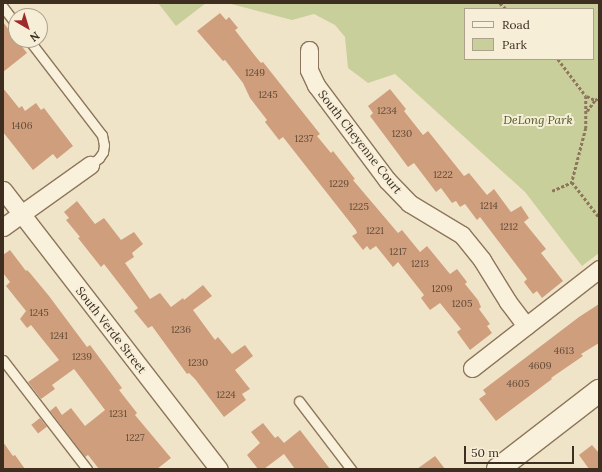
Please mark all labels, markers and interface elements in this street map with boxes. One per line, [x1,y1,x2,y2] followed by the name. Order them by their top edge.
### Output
[8,8,48,48] north arrow
[464,8,594,60] legend
[502,17,530,32] text: Road
[27,29,42,45] text: N
[502,37,527,52] text: Park
[245,67,265,79] house number: 1249
[315,87,405,197] street label: South Cheyenne Court
[258,89,278,101] house number: 1245
[377,105,397,117] house number: 1234
[503,113,573,127] park label: DeLong Park
[11,120,33,132] house number: 1406
[392,128,412,140] house number: 1230
[295,133,313,145] house number: 1237
[433,169,453,181] house number: 1222
[329,178,349,190] house number: 1229
[480,200,498,212] house number: 1214
[349,201,369,213] house number: 1225
[500,221,518,233] house number: 1212
[366,225,384,237] house number: 1221
[389,246,407,258] house number: 1217
[411,258,429,270] house number: 1213
[432,283,452,295] house number: 1209
[73,284,149,376] street label: South Verde Street
[452,298,472,310] house number: 1205
[29,307,49,319] house number: 1245
[171,324,191,336] house number: 1236
[50,330,68,342] house number: 1241
[554,345,574,357] house number: 4613
[72,351,92,363] house number: 1239
[188,357,208,369] house number: 1230
[528,360,552,372] house number: 4609
[507,378,529,390] house number: 4605
[216,389,236,401] house number: 1224
[109,408,127,420] house number: 1231
[126,432,144,444] house number: 1227
[466,438,576,464] scale bar
[471,445,499,460] text: 50 m

